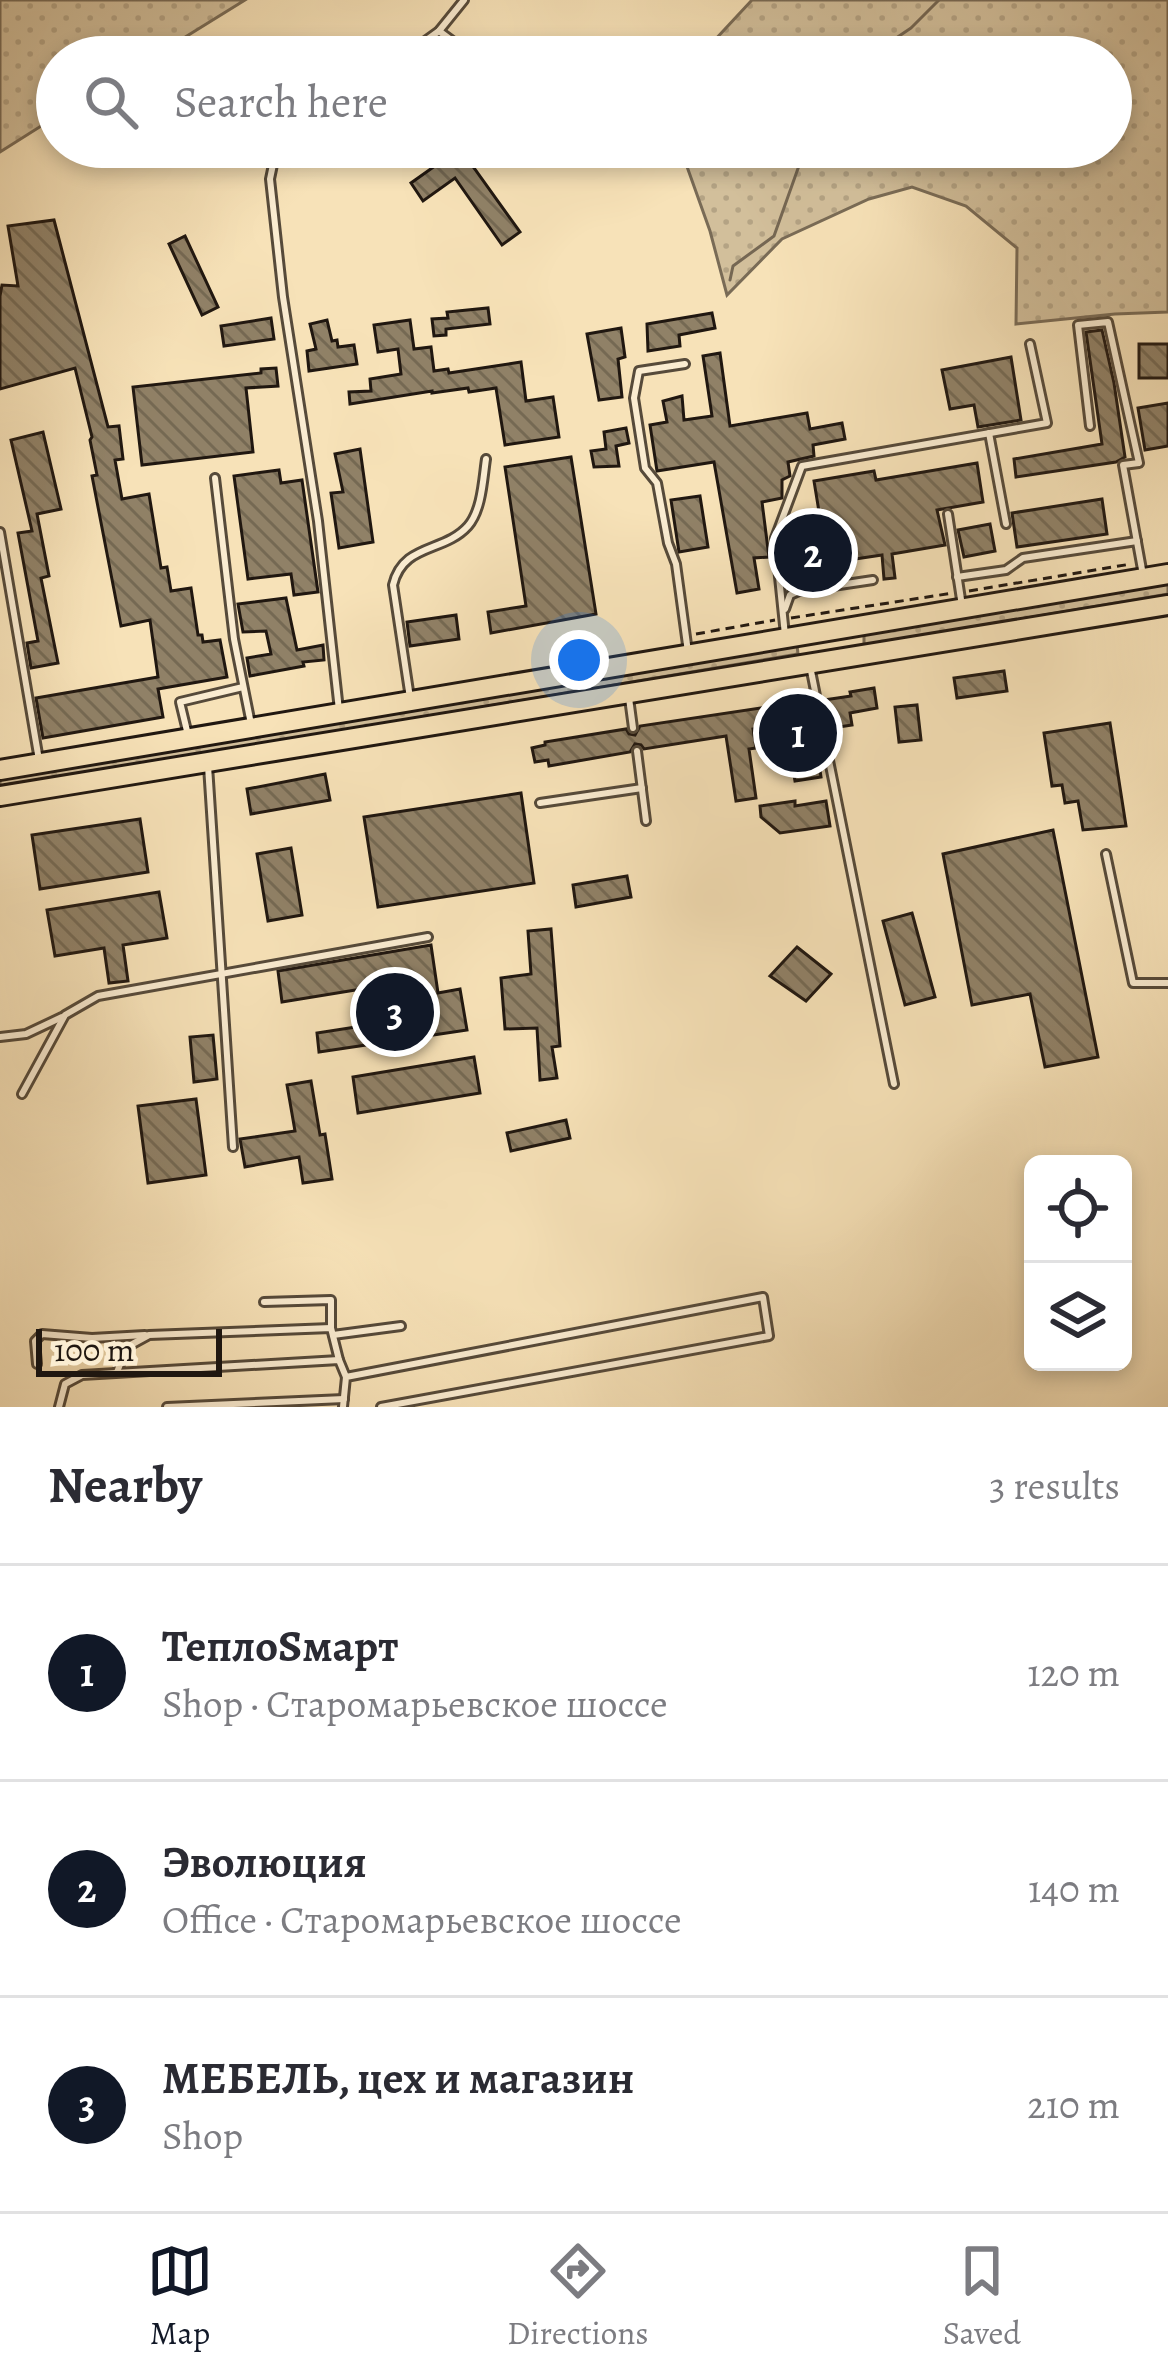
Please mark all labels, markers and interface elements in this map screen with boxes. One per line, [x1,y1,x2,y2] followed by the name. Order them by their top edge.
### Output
[36,36,1132,168] search box
[78,69,144,135] icon: search
[174,71,388,133] text: Search here
[774,508,852,598] pin: 2
[549,630,609,690] your location
[759,688,837,778] pin: 1
[356,967,434,1057] pin: 3
[1024,1155,1132,1371] map controls
[1024,1155,1132,1263] button: locate
[1024,1263,1132,1371] button: layers
[36,1323,222,1376] scale bar
[54,1327,134,1372] text: 100 m
[48,1450,202,1520] text: Nearby
[989,1459,1120,1512] text: 3 results
[162,1615,399,1677] text: ТеплоSмарт
[80,1646,94,1699] text: 1
[1027,1646,1120,1699] text: 120 m
[162,1677,668,1730] text: Shop · Старомарьевское шоссе
[162,1831,367,1893] text: Эволюция
[78,1862,96,1915] text: 2
[1028,1862,1120,1915] text: 140 m
[162,1893,682,1946] text: Office · Старомарьевское шоссе
[162,2047,634,2109] text: МЕБЕЛЬ, цех и магазин
[79,2078,95,2131] text: 3
[1027,2078,1120,2131] text: 210 m
[162,2109,243,2162] text: Shop
[147,2238,213,2355] tab: Map
[507,2238,649,2355] tab: Directions
[943,2238,1021,2355] tab: Saved

